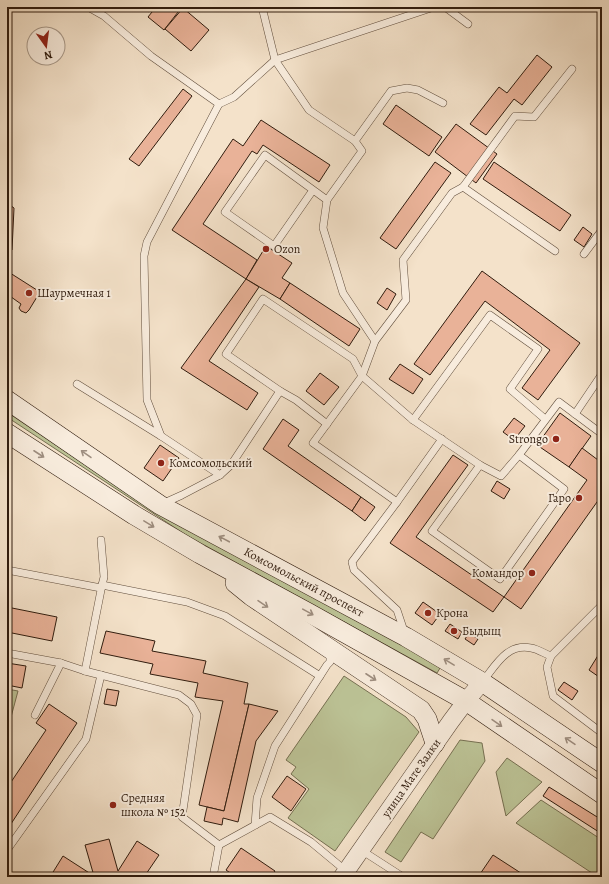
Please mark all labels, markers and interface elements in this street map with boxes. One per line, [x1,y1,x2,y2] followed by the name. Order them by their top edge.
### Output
[26,26,66,66] north arrow
[43,47,54,63] text: N
[274,241,301,257] place label: Ozon
[261,244,271,254] marker: Ozon
[37,285,111,301] place label: Шаурмечная 1
[24,288,34,298] marker: Шаурмечная 1
[509,431,548,447] place label: Strongo
[551,434,561,444] marker: Strongo
[33,450,44,458] one-way arrow
[81,450,92,458] one-way arrow
[169,455,252,471] place label: Комсомольский
[156,458,166,468] marker: Комсомольский
[548,490,571,506] place label: Гаро
[574,493,584,503] marker: Гаро
[143,520,154,528] one-way arrow
[218,535,230,542] one-way arrow
[241,544,367,621] street label: Комсомольский проспект
[472,565,524,581] place label: Командор
[527,568,537,578] marker: Командор
[257,600,268,608] one-way arrow
[436,605,469,621] place label: Крона
[423,608,433,618] marker: Крона
[302,609,314,616] one-way arrow
[462,623,501,639] place label: Быдыщ
[449,626,459,636] marker: Быдыщ
[443,658,455,666] one-way arrow
[365,673,376,681] one-way arrow
[492,719,503,727] one-way arrow
[377,735,444,821] street label: улица Мате Залки
[564,737,576,745] one-way arrow
[121,790,186,820] place label: Средняя школа № 152
[108,800,118,810] marker: Средняя школа № 152

